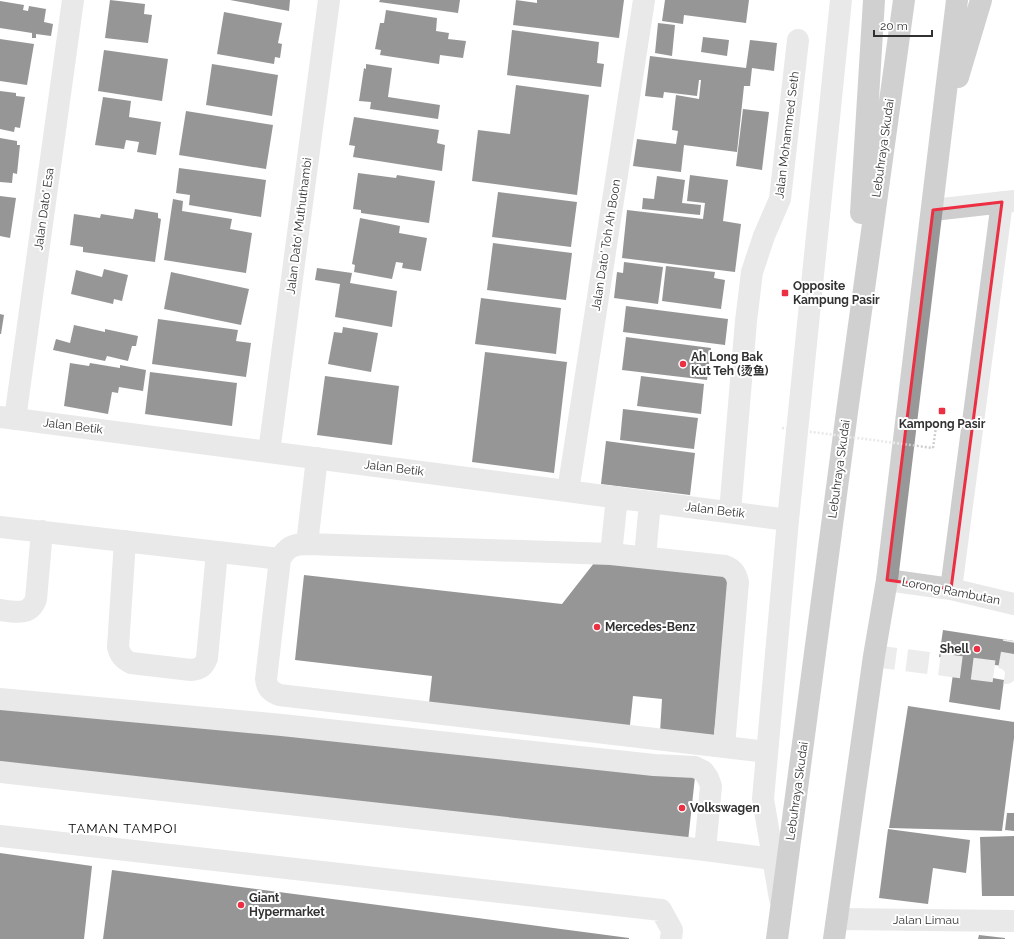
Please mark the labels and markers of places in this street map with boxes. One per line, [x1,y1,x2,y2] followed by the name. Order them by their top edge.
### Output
[793,279,880,307] place label: Opposite Kampung Pasir
[780,288,790,298] marker: Opposite Kampung Pasir
[691,350,769,378] place label: Ah Long Bak Kut Teh (烫鱼)
[678,359,688,369] marker: Ah Long Bak Kut Teh (烫鱼)
[937,406,947,416] marker: Kampong Pasir
[899,417,986,431] place label: Kampong Pasir
[605,620,695,634] place label: Mercedes-Benz
[592,622,602,632] marker: Mercedes-Benz
[940,642,969,656] place label: Shell
[972,644,982,654] marker: Shell
[690,801,760,815] place label: Volkswagen
[677,803,687,813] marker: Volkswagen
[249,891,325,919] place label: Giant Hypermarket
[236,900,246,910] marker: Giant Hypermarket

